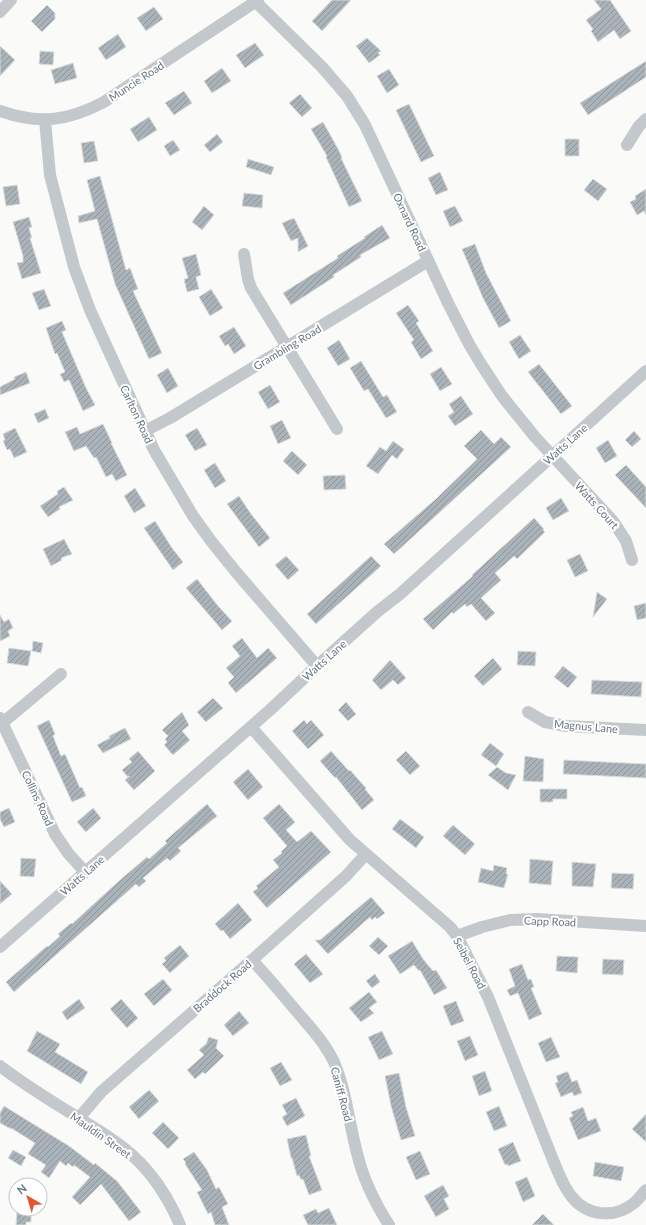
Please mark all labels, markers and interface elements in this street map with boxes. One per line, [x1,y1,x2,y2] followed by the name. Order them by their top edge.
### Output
[106,58,166,104] street label: Muncie Road
[391,191,429,253] street label: Oxnard Road
[251,322,323,372] street label: Grambling Road
[118,383,156,445] street label: Carlton Road
[540,421,590,467] street label: Watts Lane
[572,479,622,531] street label: Watts Court
[299,637,349,683] street label: Watts Lane
[553,717,619,735] street label: Magnus Lane
[20,768,56,828] street label: Collins Road
[57,852,107,898] street label: Watts Lane
[524,914,576,928] street label: Capp Road
[451,935,489,991] street label: Seibel Road
[190,957,254,1015] street label: Braddock Road
[328,1065,356,1123] street label: Caniff Road
[68,1109,134,1161] street label: Mauldin Street
[8,1177,48,1217] north arrow
[14,1181,29,1196] text: N

